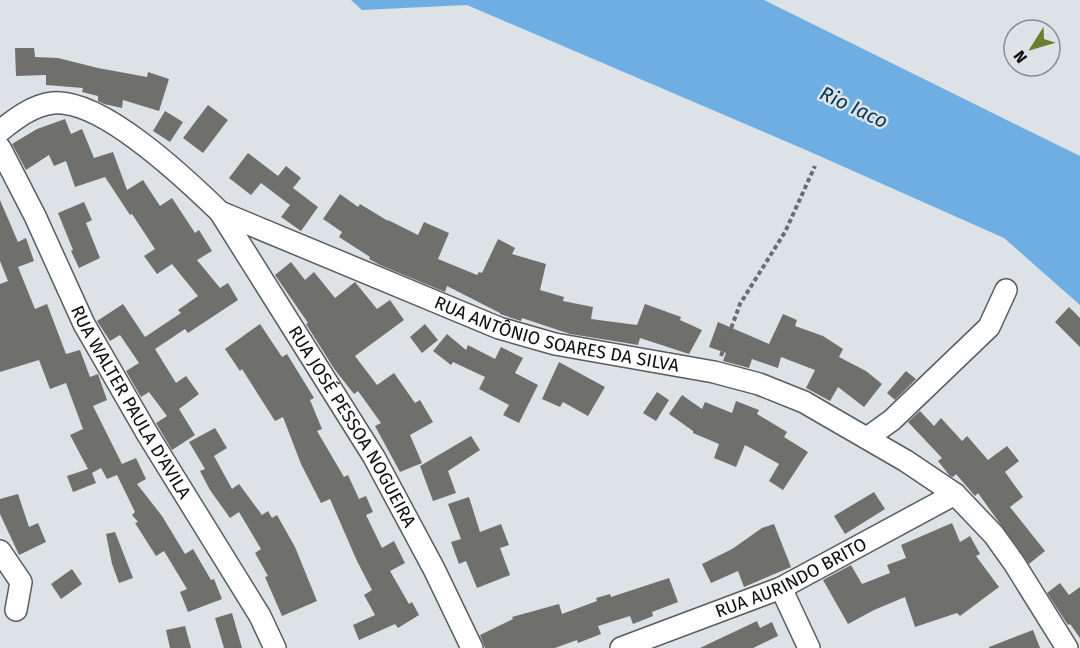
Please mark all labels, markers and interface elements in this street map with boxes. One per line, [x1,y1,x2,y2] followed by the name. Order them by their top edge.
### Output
[1002,18,1062,78] north arrow
[1010,47,1031,67] text: N
[816,81,892,133] water label: Rio Iaco
[431,291,681,377] street label: RUA ANTÔNIO SOARES DA SILVA
[66,302,196,503] street label: RUA WALTER PAULA D'AVILA
[283,322,421,532] street label: RUA JOSÉ PESSOA NOGUEIRA
[712,533,871,623] street label: RUA AURINDO BRITO

